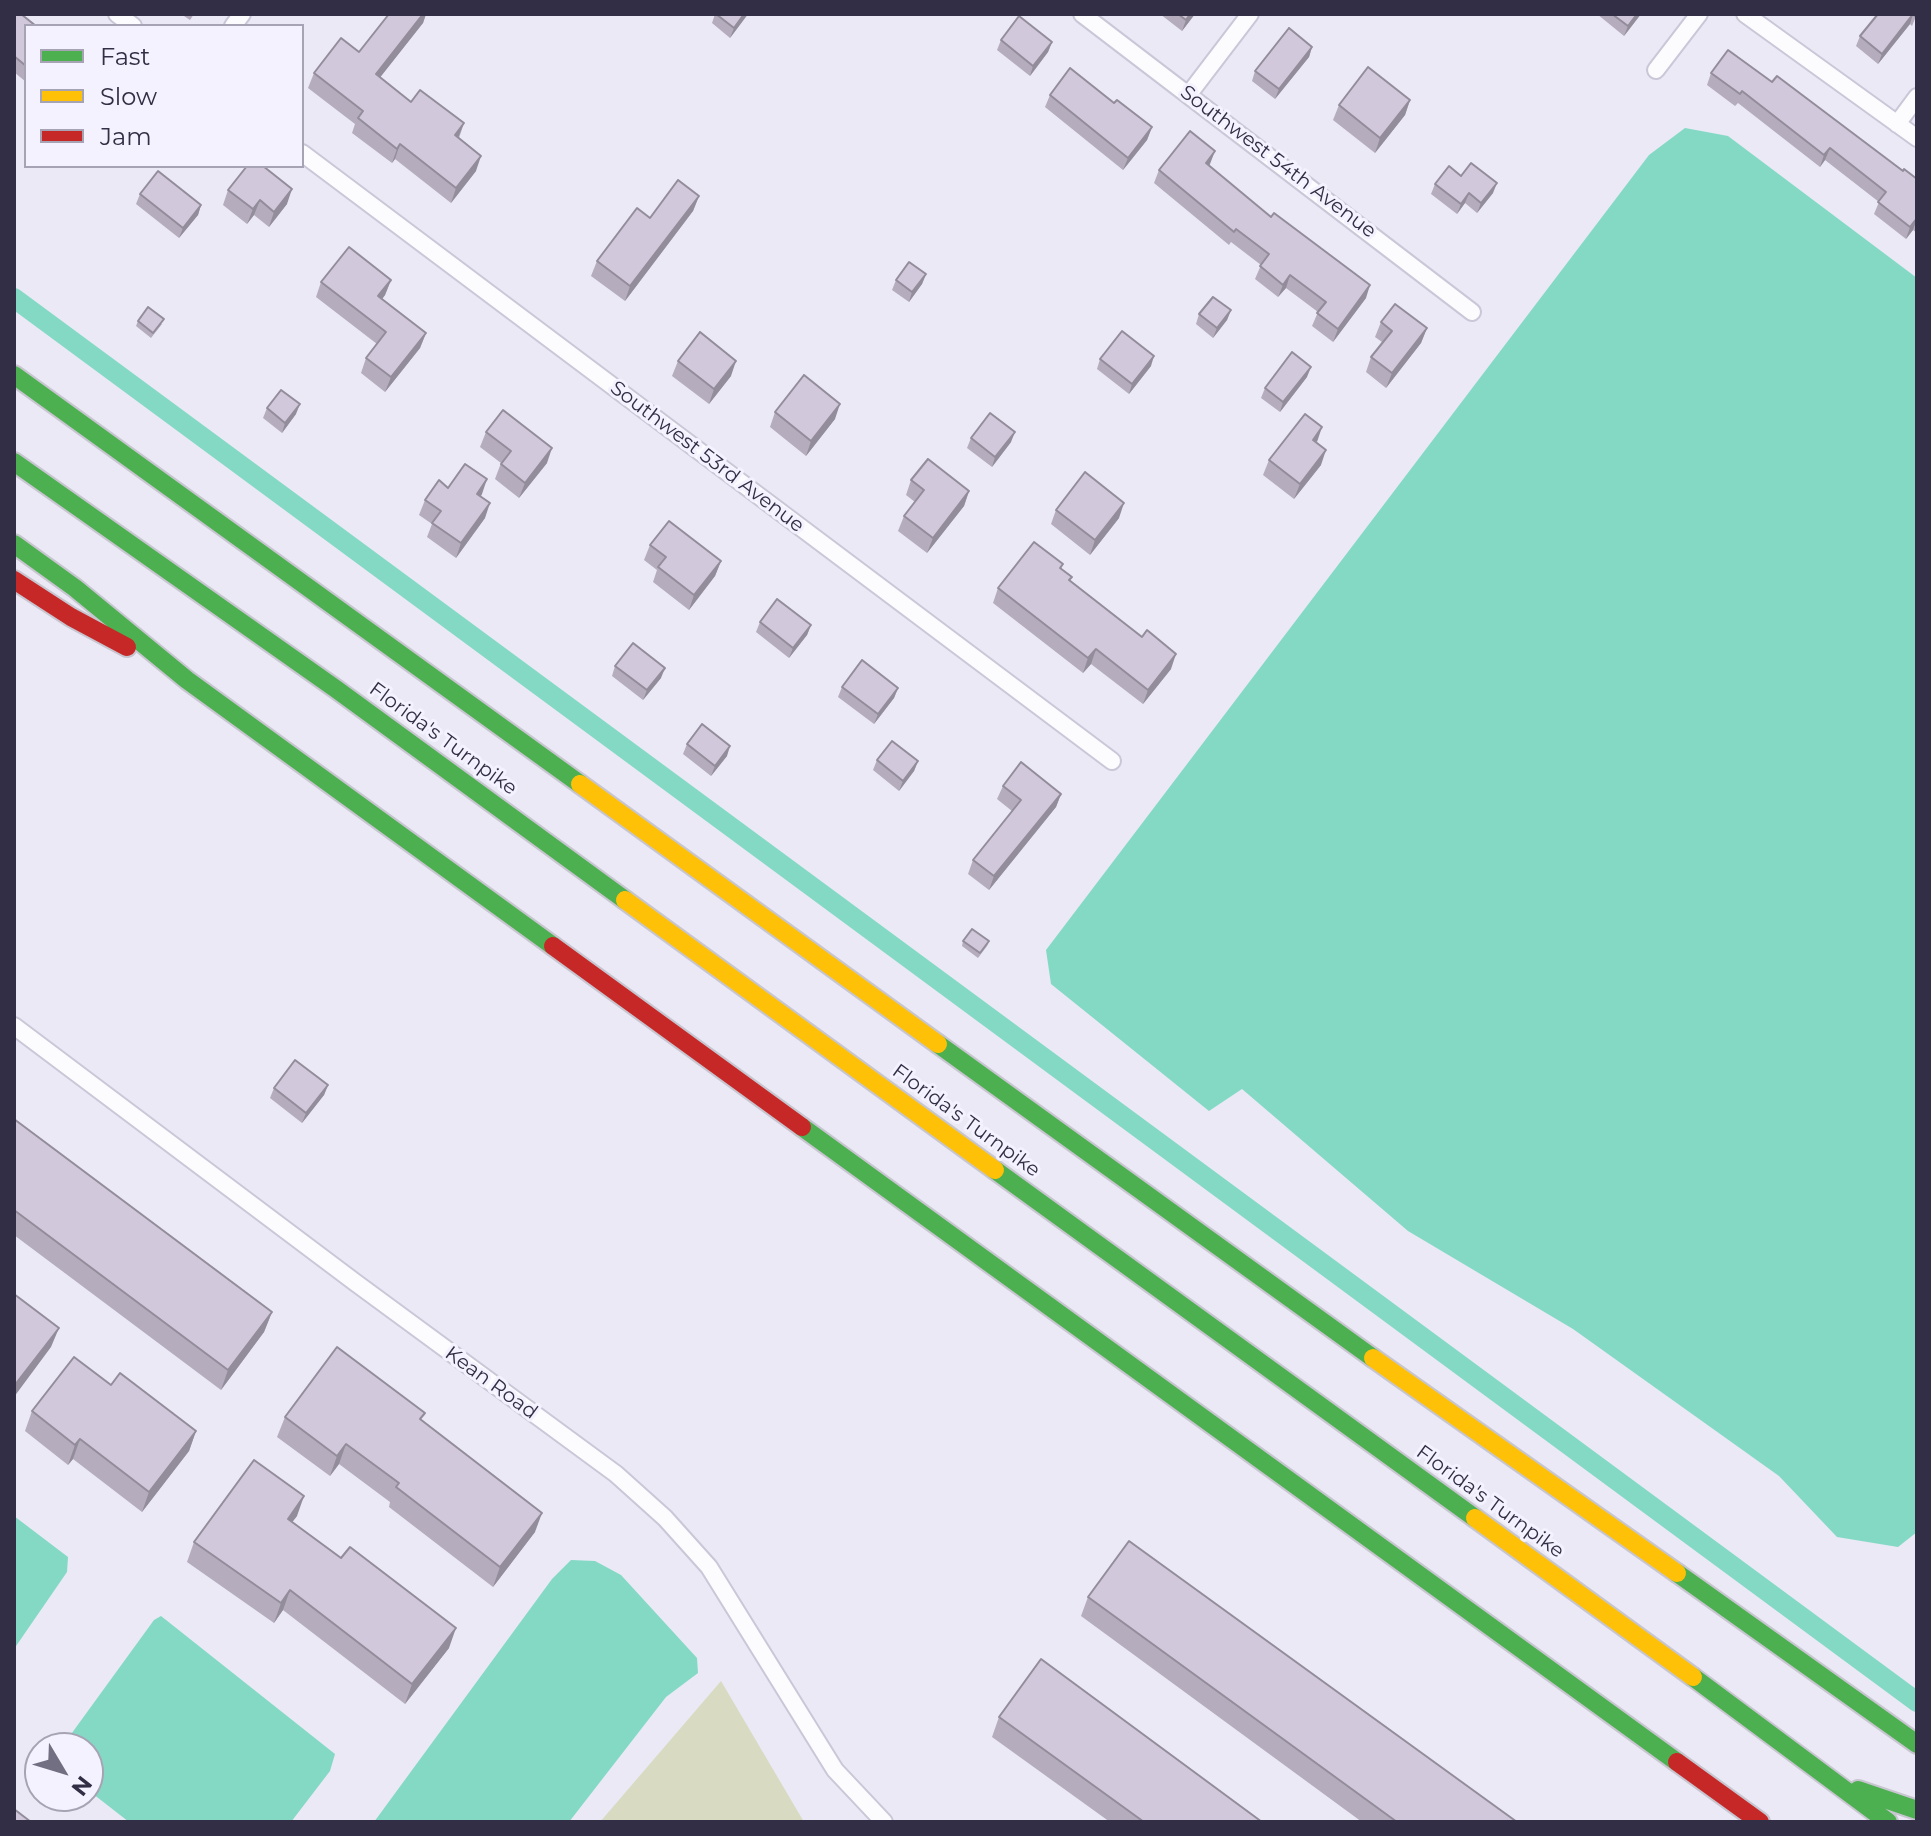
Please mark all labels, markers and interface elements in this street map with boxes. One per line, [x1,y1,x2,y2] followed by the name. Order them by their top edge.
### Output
[24,24,304,168] legend
[100,42,150,71] text: Fast
[1175,80,1381,244] street label: Southwest 54th Avenue
[100,82,157,111] text: Slow
[100,122,152,151] text: Jam
[605,376,809,538] street label: Southwest 53rd Avenue
[364,677,522,801] street label: Florida's Turnpike
[887,1059,1045,1183] street label: Florida's Turnpike
[440,1341,542,1425] street label: Kean Road
[1411,1440,1569,1564] street label: Florida's Turnpike
[24,1732,104,1812] north arrow
[66,1771,98,1801] text: N

